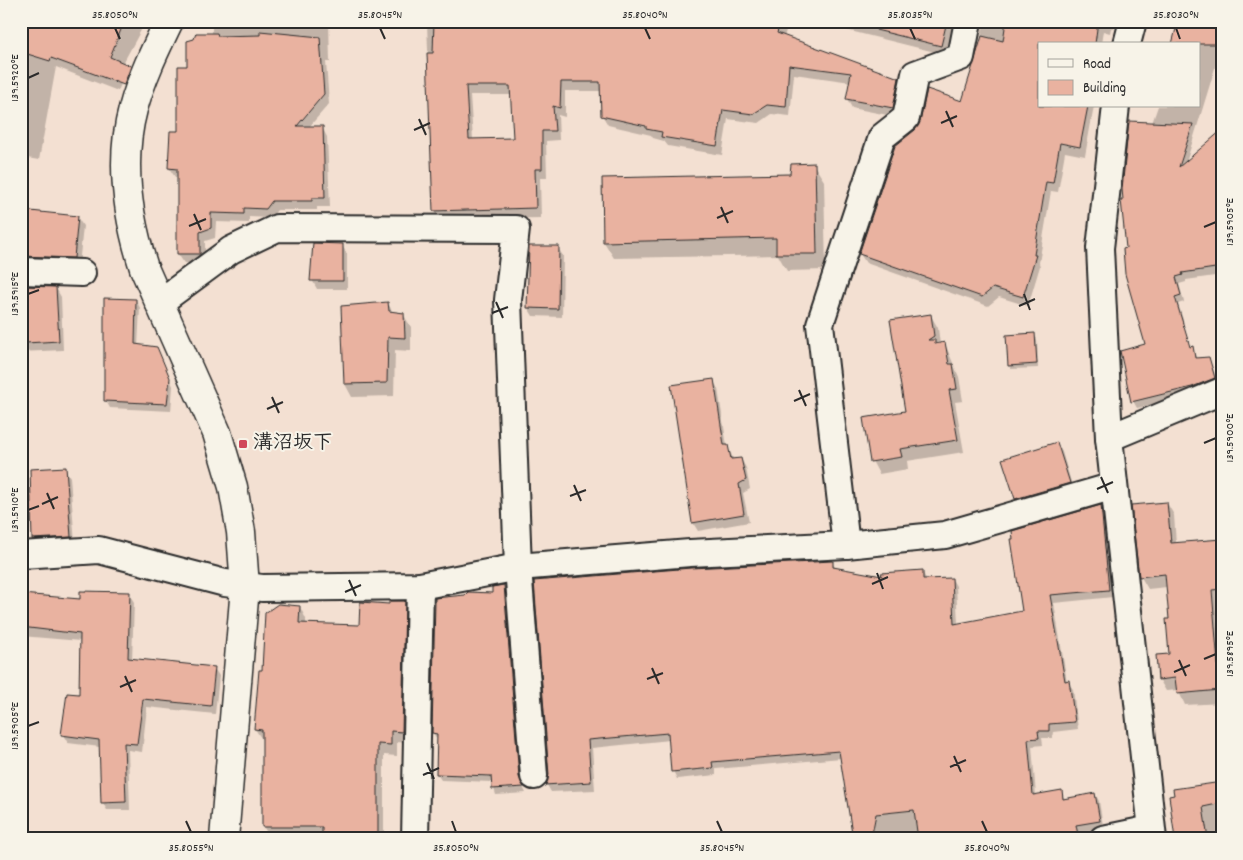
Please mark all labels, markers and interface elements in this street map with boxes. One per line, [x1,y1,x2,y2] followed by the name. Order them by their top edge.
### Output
[92,7,138,24] text: 35.8050°N
[358,7,402,24] text: 35.8045°N
[622,7,668,24] text: 35.8040°N
[888,7,933,24] text: 35.8035°N
[1153,7,1199,24] text: 35.8030°N
[1038,42,1200,108] legend
[7,54,24,102] text: 139.5920°E
[1083,54,1111,76] text: Road
[1083,78,1126,100] text: Building
[1222,198,1239,246] text: 139.5905°E
[7,271,24,316] text: 139.5915°E
[1222,413,1239,462] text: 139.5900°E
[253,430,333,458] place label: 溝沼坂下
[237,438,249,450] marker: 溝沼坂下
[7,487,24,532] text: 139.5910°E
[1222,630,1239,677] text: 139.5895°E
[7,702,24,750] text: 139.5905°E
[168,840,214,857] text: 35.8055°N
[433,840,479,857] text: 35.8050°N
[700,840,744,857] text: 35.8045°N
[964,840,1010,857] text: 35.8040°N

